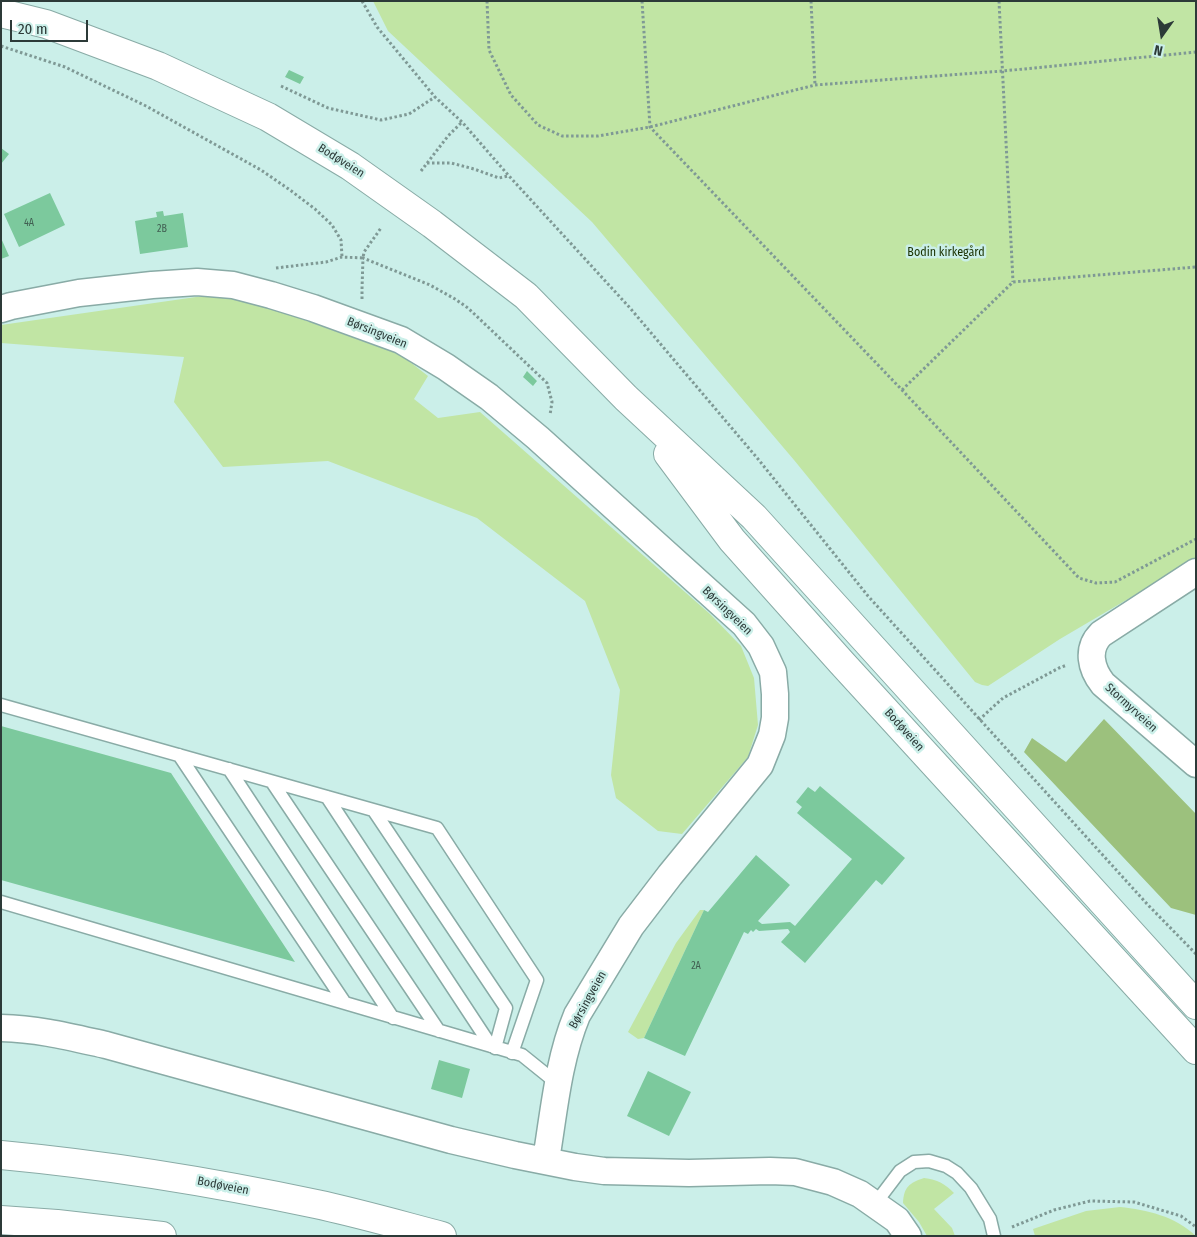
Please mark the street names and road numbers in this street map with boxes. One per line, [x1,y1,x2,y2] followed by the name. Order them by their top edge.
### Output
[315,141,367,181] street label: Bodøveien
[345,314,409,352] street label: Børsingveien
[699,584,755,638] street label: Børsingveien
[1102,681,1160,735] street label: Stormyrveien
[881,706,927,754] street label: Bodøveien
[566,969,610,1031] street label: Børsingveien
[196,1174,250,1198] street label: Bodøveien

